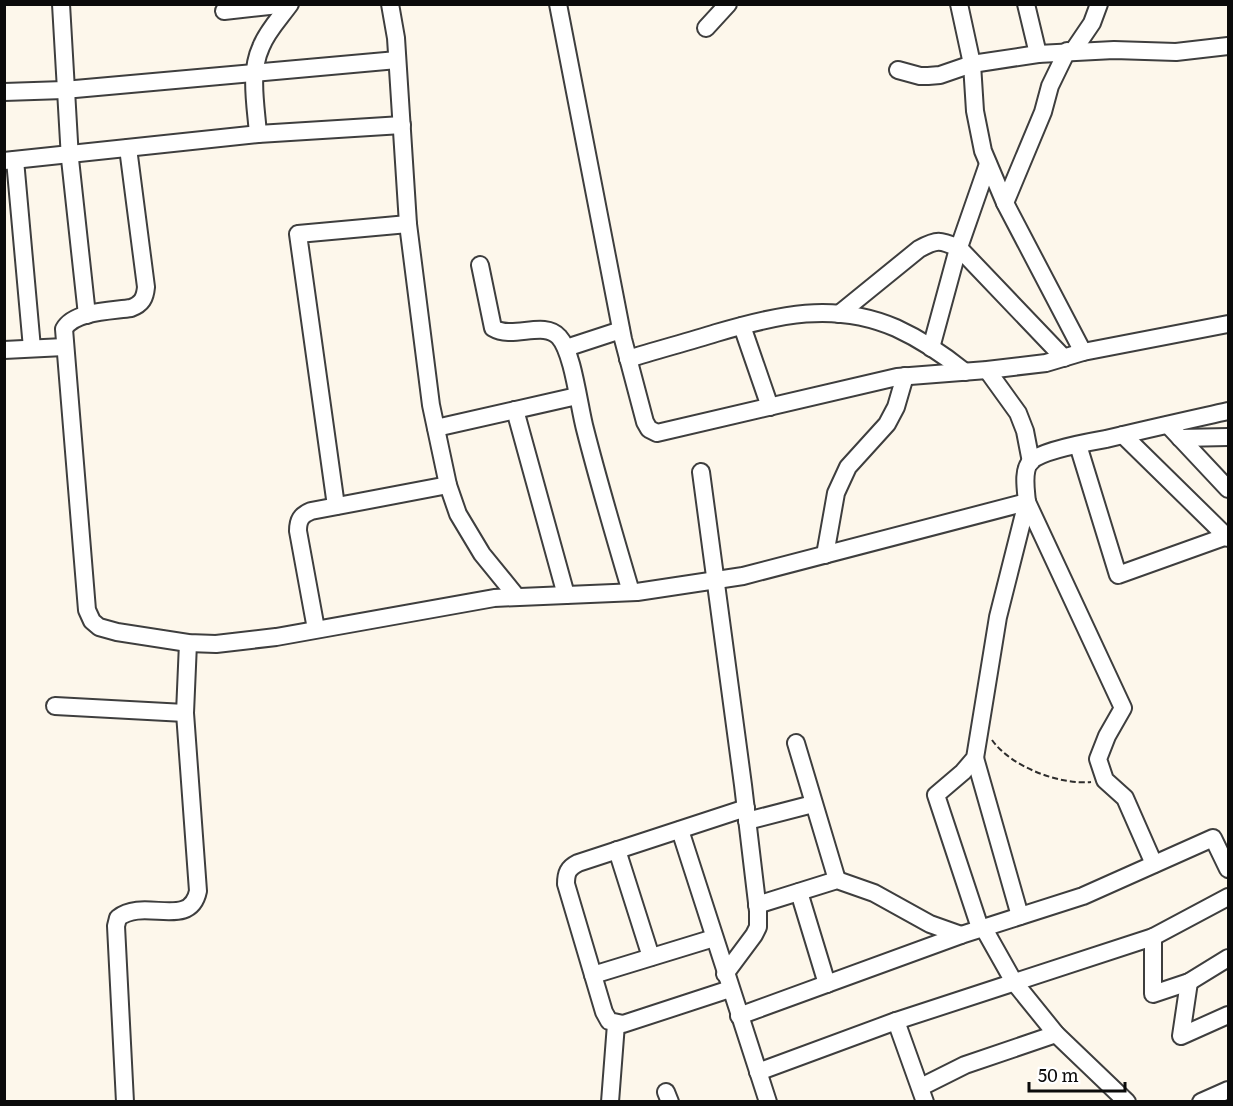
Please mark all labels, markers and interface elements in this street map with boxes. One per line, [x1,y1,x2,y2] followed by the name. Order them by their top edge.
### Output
[1029,1055,1125,1093] scale bar
[1038,1061,1079,1088] text: 50 m

